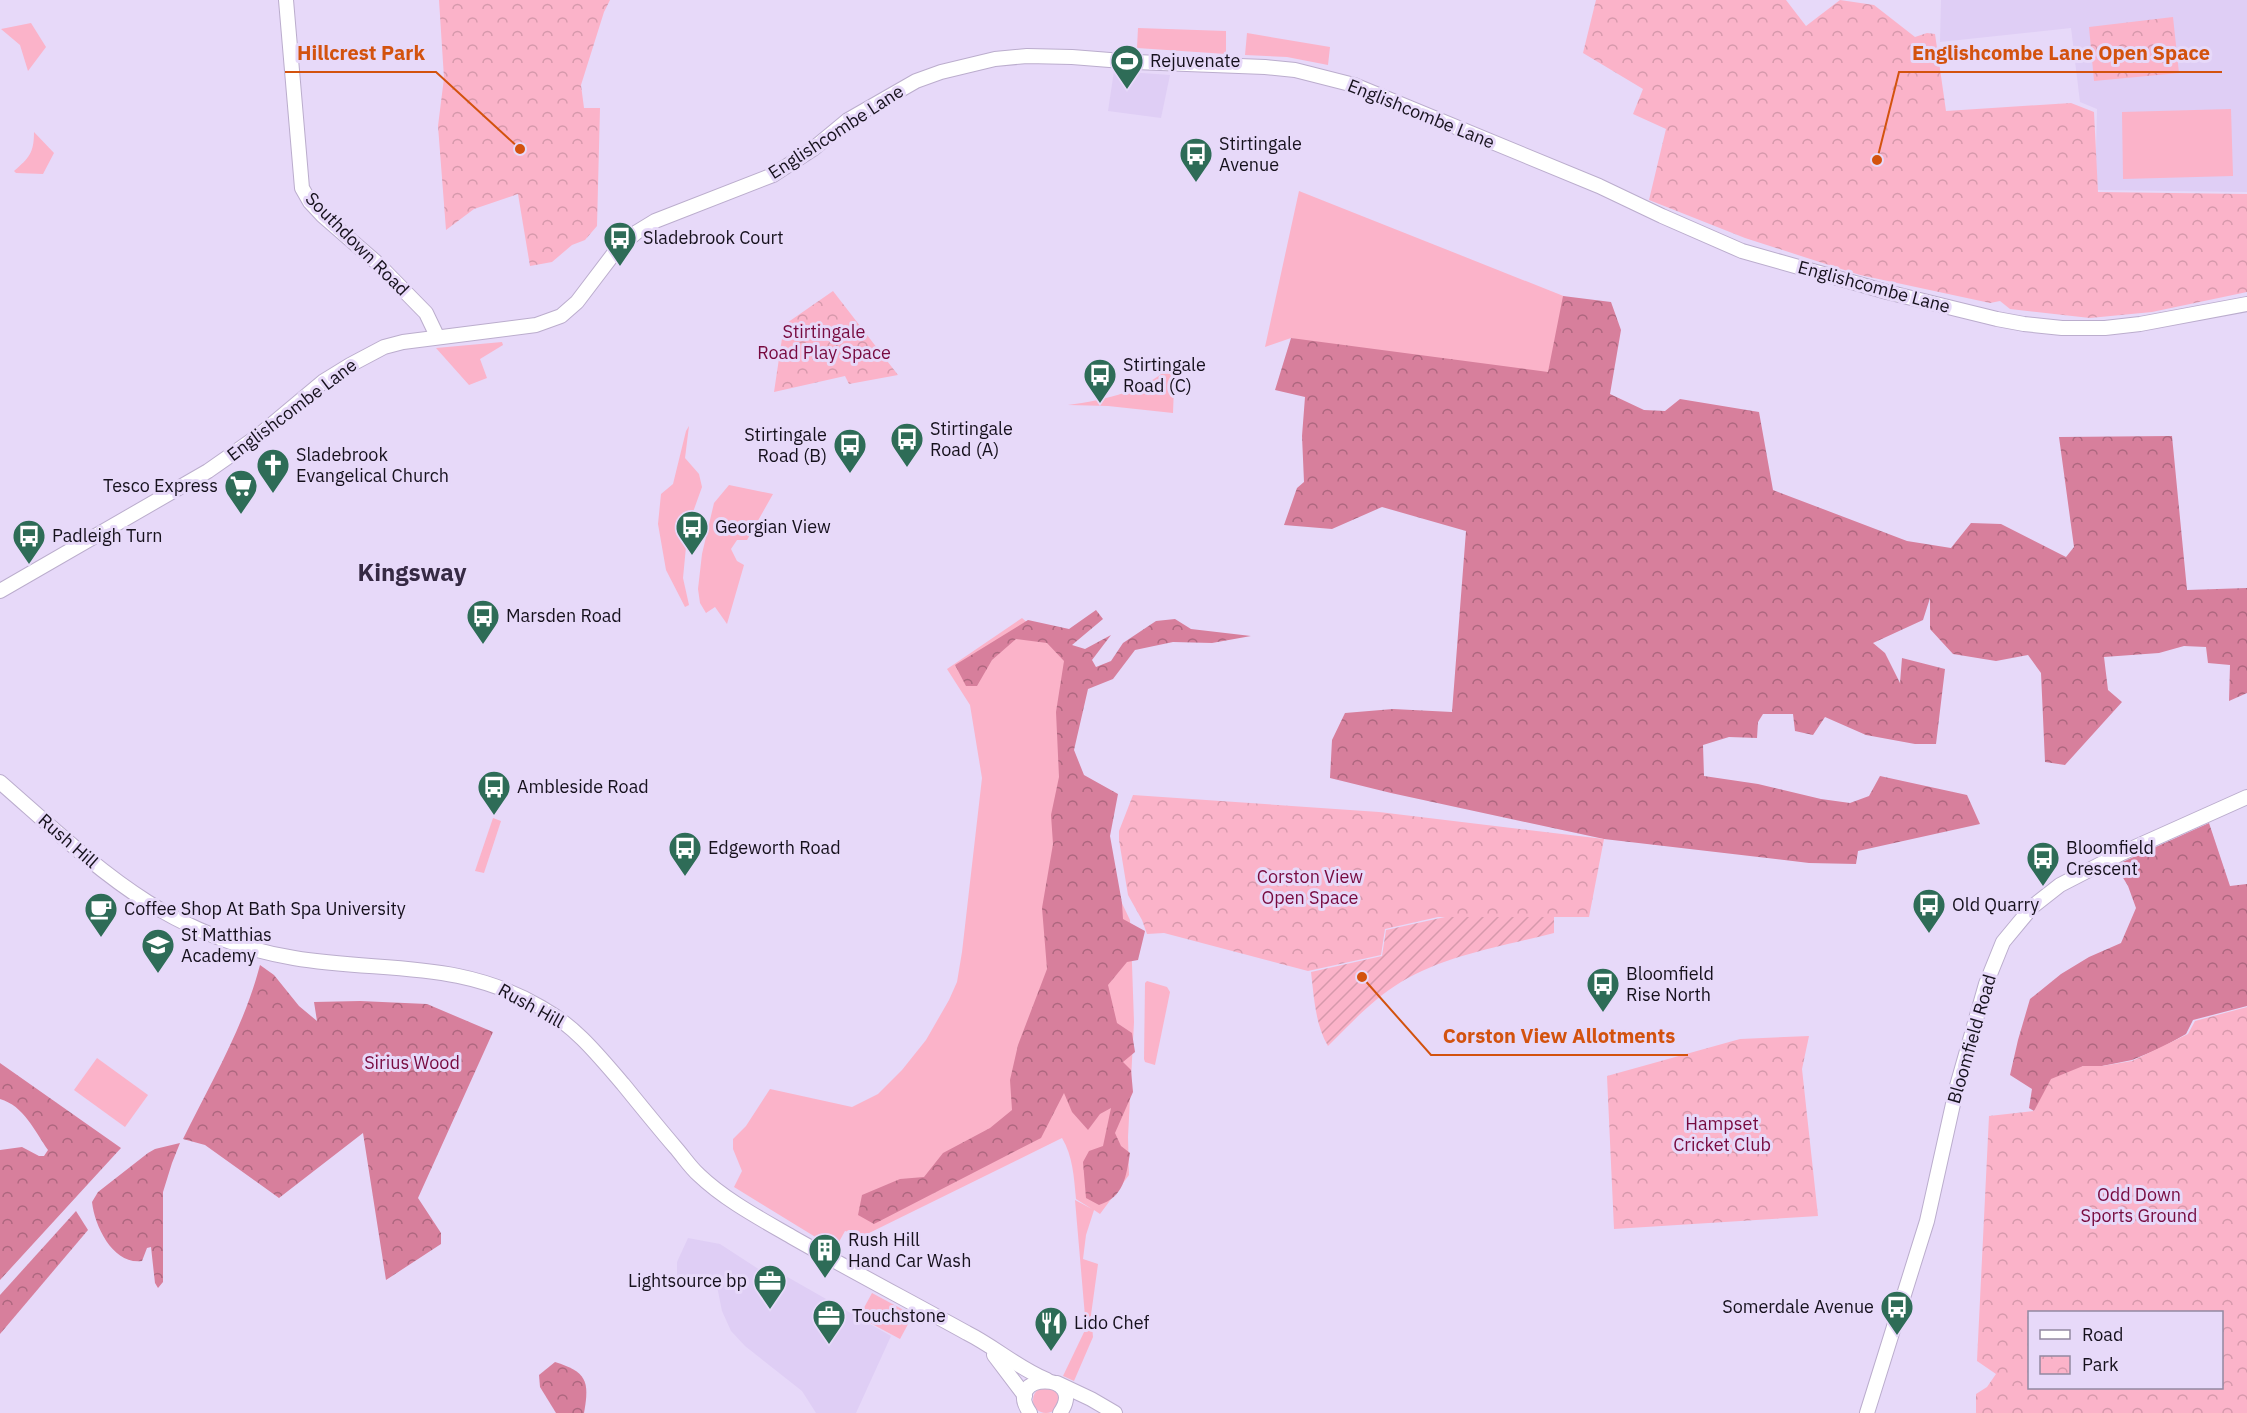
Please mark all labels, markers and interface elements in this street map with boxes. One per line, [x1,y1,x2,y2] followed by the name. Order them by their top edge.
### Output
[285,34,436,72] callout: Hillcrest Park
[1899,34,2222,72] callout: Englishcombe Lane Open Space
[297,39,425,66] text: Hillcrest Park
[1912,39,2210,66] text: Englishcombe Lane Open Space
[1109,43,1145,90] sports icon: Rejuvenate
[1150,49,1241,72] place label: Rejuvenate
[1344,74,1498,154] street label: Englishcombe Lane
[764,79,908,184] street label: Englishcombe Lane
[1219,132,1302,176] place label: Stirtingale Avenue
[1178,136,1214,183] bus stop icon: Stirtingale Avenue
[301,187,414,300] street label: Southdown Road
[602,220,638,267] bus stop icon: Sladebrook Court
[643,226,784,249] place label: Sladebrook Court
[1796,255,1953,318] street label: Englishcombe Lane
[757,320,891,364] park label: Stirtingale Road Play Space
[222,353,361,466] street label: Englishcombe Lane
[1123,353,1206,397] place label: Stirtingale Road (C)
[1082,357,1118,404] bus stop icon: Stirtingale Road (C)
[930,417,1013,461] place label: Stirtingale Road (A)
[889,421,925,468] bus stop icon: Stirtingale Road (A)
[744,423,827,467] place label: Stirtingale Road (B)
[832,427,868,474] bus stop icon: Stirtingale Road (B)
[296,443,449,487] place label: Sladebrook Evangelical Church
[255,447,291,494] church icon: Sladebrook Evangelical Church
[223,468,259,515] supermarket icon: Tesco Express
[103,474,218,497] place label: Tesco Express
[674,509,710,556] bus stop icon: Georgian View
[715,515,831,538] place label: Georgian View
[11,518,47,565] bus stop icon: Padleigh Turn
[52,524,162,547] place label: Padleigh Turn
[357,556,467,588] district label: Kingsway
[465,598,501,645] bus stop icon: Marsden Road
[506,604,622,627] place label: Marsden Road
[476,769,512,816] bus stop icon: Ambleside Road
[517,775,649,798] place label: Ambleside Road
[34,808,103,873] street label: Rush Hill
[667,830,703,877] bus stop icon: Edgeworth Road
[708,836,841,859] place label: Edgeworth Road
[2066,836,2154,880] place label: Bloomfield Crescent
[2025,840,2061,887] bus stop icon: Bloomfield Crescent
[1257,865,1363,909] park label: Corston View Open Space
[1911,887,1947,934] bus stop icon: Old Quarry
[83,891,119,938] cafe icon: Coffee Shop At Bath Spa University
[1952,893,2039,916] place label: Old Quarry
[124,897,406,920] place label: Coffee Shop At Bath Spa University
[181,923,272,967] place label: St Matthias Academy
[140,927,176,974] school or university icon: St Matthias Academy
[1626,962,1714,1006] place label: Bloomfield Rise North
[1585,966,1621,1013] bus stop icon: Bloomfield Rise North
[1942,971,2001,1106] street label: Bloomfield Road
[494,978,568,1033] street label: Rush Hill
[1431,1017,1688,1055] callout: Corston View Allotments
[1443,1022,1675,1049] text: Corston View Allotments
[364,1051,460,1074] park label: Sirius Wood
[1673,1112,1771,1156] park label: Hampset Cricket Club
[2081,1183,2197,1227] park label: Odd Down Sports Ground
[848,1228,971,1272] place label: Rush Hill Hand Car Wash
[807,1232,843,1279] building icon: Rush Hill Hand Car Wash
[752,1263,788,1310] office icon: Lightsource bp
[628,1269,747,1292] place label: Lightsource bp
[1879,1289,1915,1336] bus stop icon: Somerdale Avenue
[1722,1295,1874,1318] place label: Somerdale Avenue
[811,1298,847,1345] office icon: Touchstone
[852,1304,946,1327] place label: Touchstone
[1033,1305,1069,1352] restaurant icon: Lido Chef
[1074,1311,1150,1334] place label: Lido Chef
[2028,1311,2223,1389] legend
[2082,1323,2123,1346] text: Road
[2082,1353,2119,1376] text: Park

